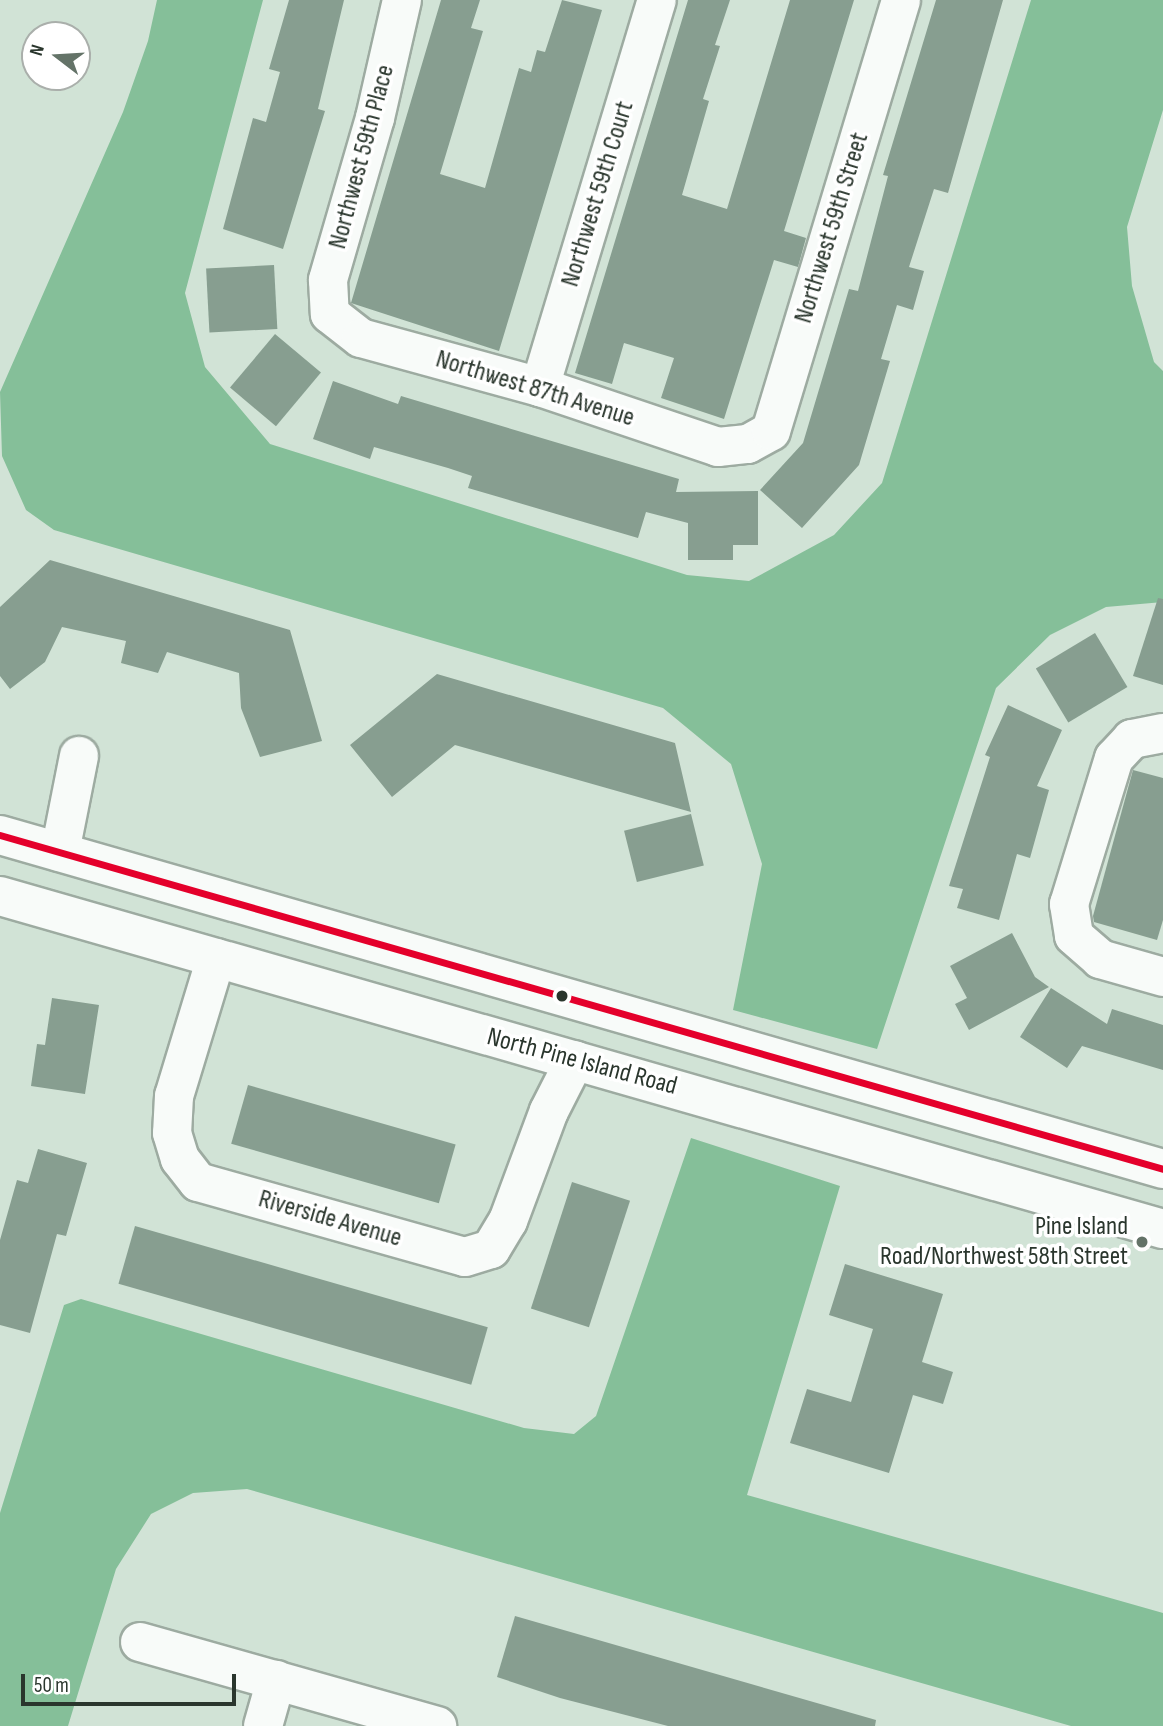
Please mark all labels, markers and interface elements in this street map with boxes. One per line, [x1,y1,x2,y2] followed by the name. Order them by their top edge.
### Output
[21,21,91,91] north arrow
[25,42,50,59] text: N
[322,62,402,252] street label: Northwest 59th Place
[555,98,641,290] street label: Northwest 59th Court
[788,129,876,327] street label: Northwest 59th Street
[432,344,638,434] street label: Northwest 87th Avenue
[555,989,569,1003] unlabelled marker
[484,1022,680,1102] street label: North Pine Island Road
[255,1184,405,1254] street label: Riverside Avenue
[880,1211,1128,1272] place label: Pine Island Road/Northwest 58th Street
[1134,1234,1150,1250] marker: Pine Island Road/Northwest 58th Street
[24,1660,240,1704] scale bar
[34,1673,69,1698] text: 50 m

